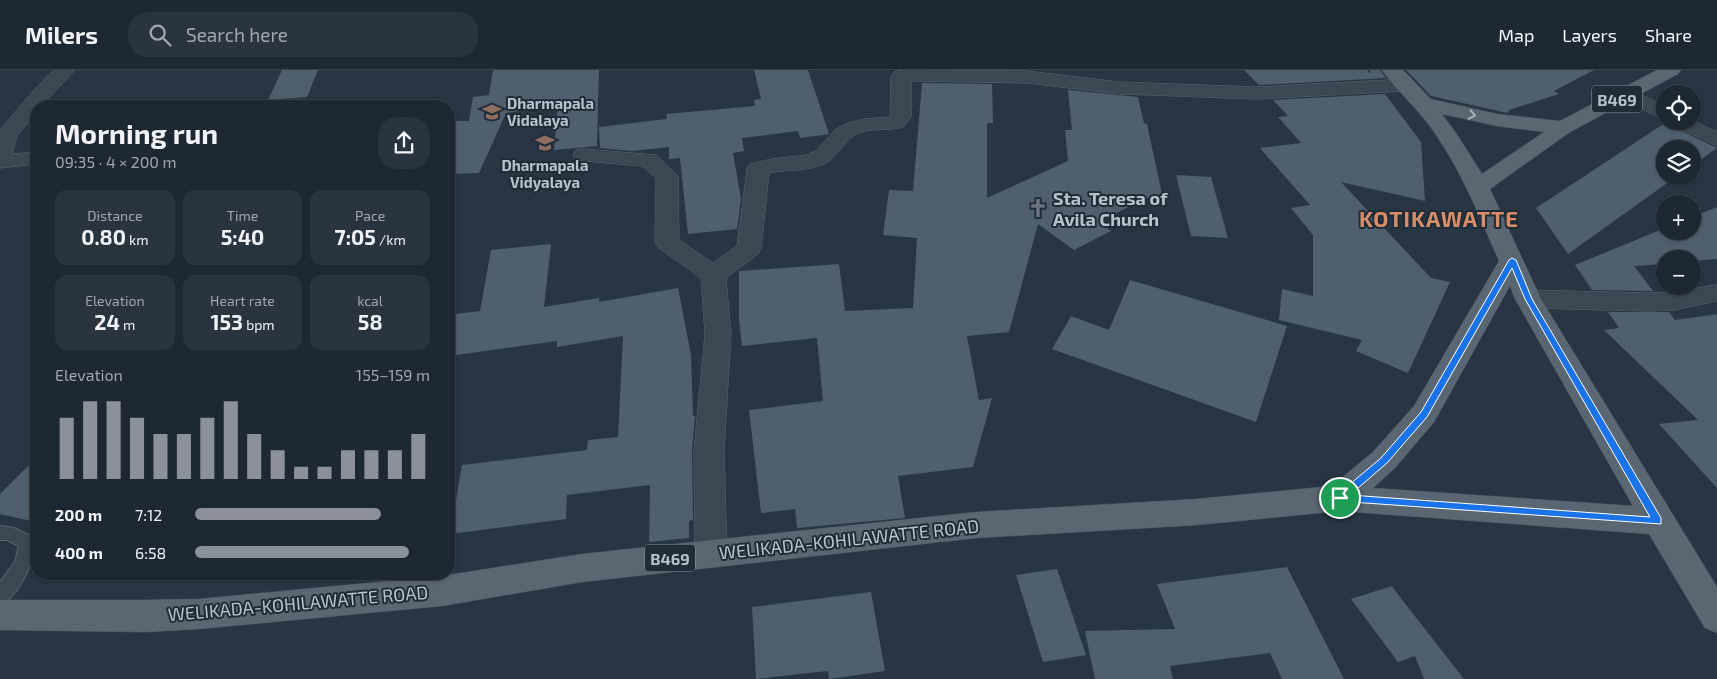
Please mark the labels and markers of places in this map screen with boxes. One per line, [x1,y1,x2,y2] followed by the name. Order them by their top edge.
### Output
[507,94,594,130] place label: Dharmapala Vidalaya
[481,101,503,123] school or university icon: Dharmapala Vidalaya
[534,132,556,154] school or university icon: Dharmapala Vidyalaya
[501,156,589,192] place label: Dharmapala Vidyalaya
[1053,187,1168,230] place label: Sta. Teresa of Avila Church
[1027,197,1049,219] church icon: Sta. Teresa of Avila Church
[1319,477,1361,519] pin

